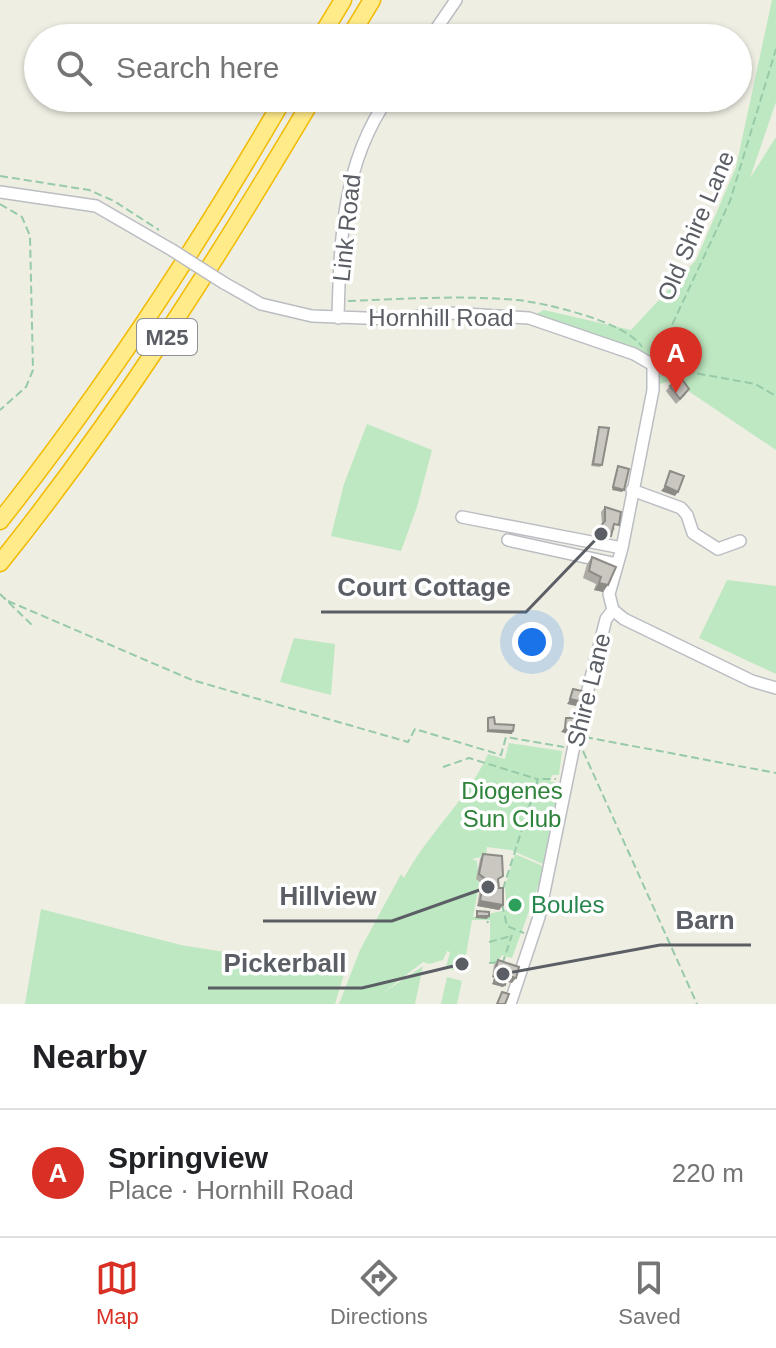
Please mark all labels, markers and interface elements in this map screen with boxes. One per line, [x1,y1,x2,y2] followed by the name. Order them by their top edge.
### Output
[24,24,752,112] search box
[52,46,96,90] icon: search
[116,51,279,84] text: Search here
[652,147,739,305] street label: Old Shire Lane
[327,173,366,283] street label: Link Road
[368,304,514,331] street label: Hornhill Road
[137,319,197,355] road number: M25
[650,327,702,393] pin: A
[321,562,526,612] callout: Court Cottage
[337,572,511,602] text: Court Cottage
[512,622,552,662] your location
[561,630,616,749] street label: Shire Lane
[461,777,563,832] park label: Diogenes Sun Club
[263,871,392,921] callout: Hillview
[280,881,377,911] text: Hillview
[531,891,604,918] place label: Boules
[660,895,751,945] callout: Barn
[506,896,524,914] marker: Boules
[675,905,735,935] text: Barn
[208,938,362,988] callout: Pickerball
[224,948,346,978] text: Pickerball
[32,1037,147,1075] text: Nearby
[108,1141,268,1174] text: Springview
[49,1158,67,1188] text: A
[672,1158,744,1188] text: 220 m
[108,1175,354,1205] text: Place · Hornhill Road
[95,1256,139,1330] tab: Map
[330,1256,428,1330] tab: Directions
[618,1256,681,1330] tab: Saved

